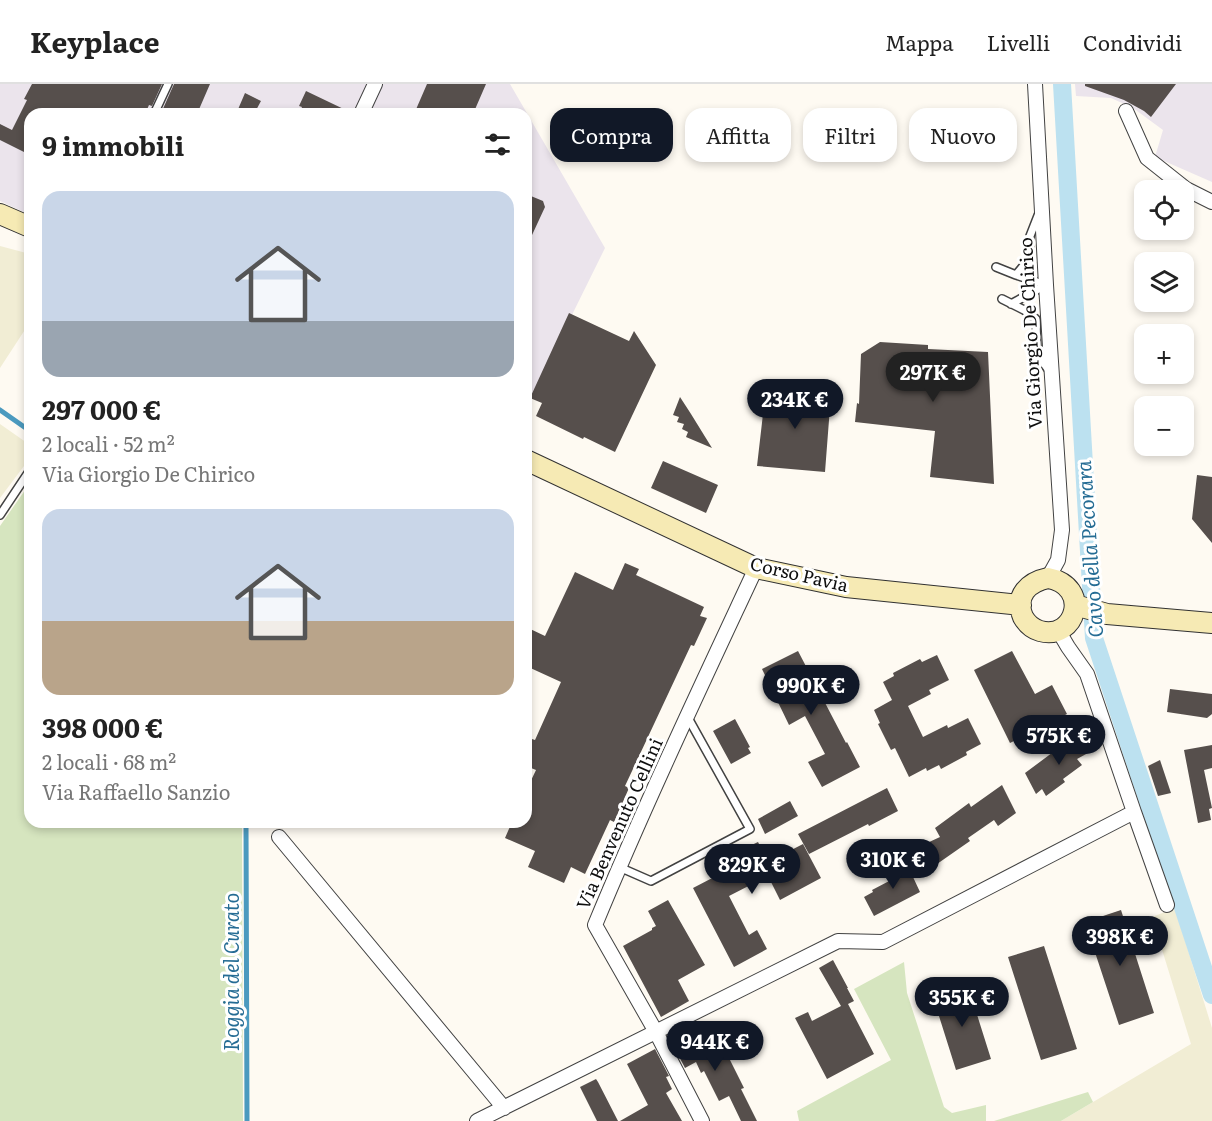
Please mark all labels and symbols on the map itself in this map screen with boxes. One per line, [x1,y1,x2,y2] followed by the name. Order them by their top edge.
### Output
[1011,237,1048,430] street label: Via Giorgio De Chirico
[884,352,982,403] pin: 297K €
[746,379,844,430] pin: 234K €
[1067,459,1109,639] water label: Cavo della Pecorara
[748,549,851,598] street label: Corso Pavia
[762,665,860,716] pin: 990K €
[1010,715,1108,766] pin: 575K €
[569,733,669,913] street label: Via Benvenuto Cellini
[844,839,942,890] pin: 310K €
[703,844,801,895] pin: 829K €
[215,893,245,1051] water label: Roggia del Curato
[1071,916,1169,967] pin: 398K €
[913,977,1011,1028] pin: 355K €
[666,1021,764,1072] pin: 944K €

